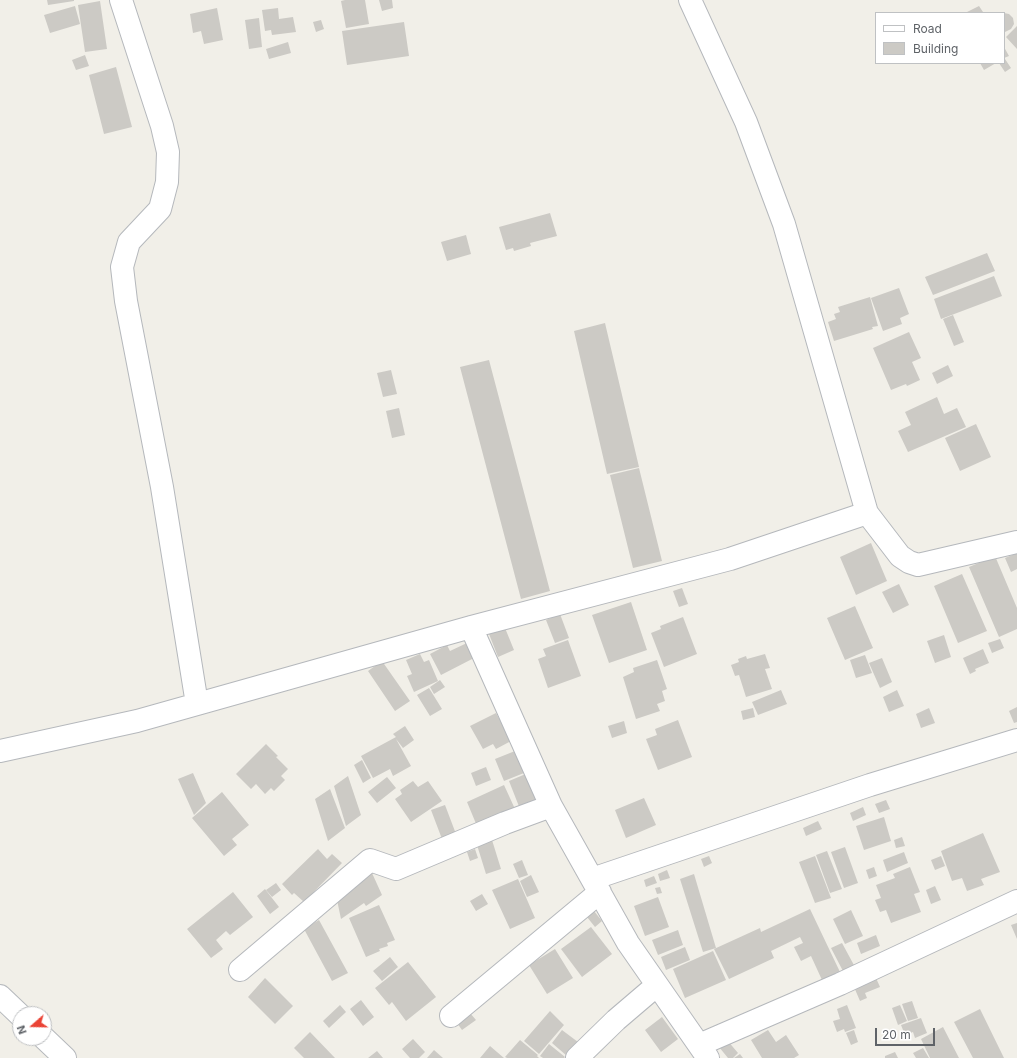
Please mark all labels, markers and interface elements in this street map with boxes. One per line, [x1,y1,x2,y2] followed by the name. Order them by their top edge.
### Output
[875,12,1005,64] legend
[913,21,942,36] text: Road
[913,41,958,56] text: Building
[12,1006,52,1046] north arrow
[877,1020,937,1046] scale bar
[14,1023,30,1036] text: N
[882,1027,911,1042] text: 20 m

